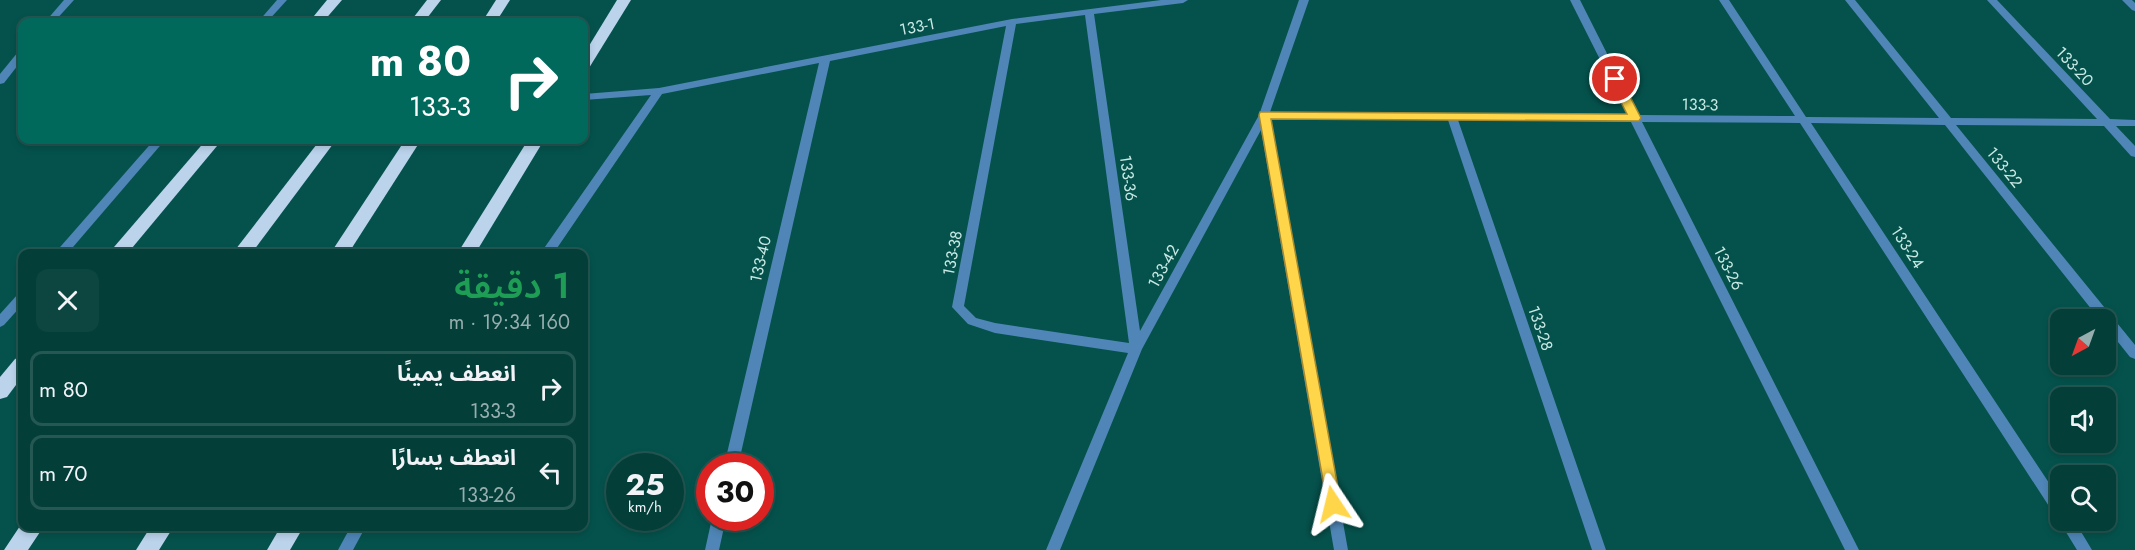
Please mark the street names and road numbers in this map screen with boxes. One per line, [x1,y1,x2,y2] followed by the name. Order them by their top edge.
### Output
[898,12,937,41] street label: 133-1
[2050,41,2099,91] street label: 133-20
[1681,93,1719,116] street label: 133-3
[1981,142,2028,193] street label: 133-22
[1114,154,1143,202] street label: 133-36
[1885,222,1930,273] street label: 133-24
[937,229,968,278] street label: 133-38
[744,234,777,285] street label: 133-40
[1142,240,1185,292] street label: 133-42
[1708,242,1749,294] street label: 133-26
[1522,303,1559,354] street label: 133-28

